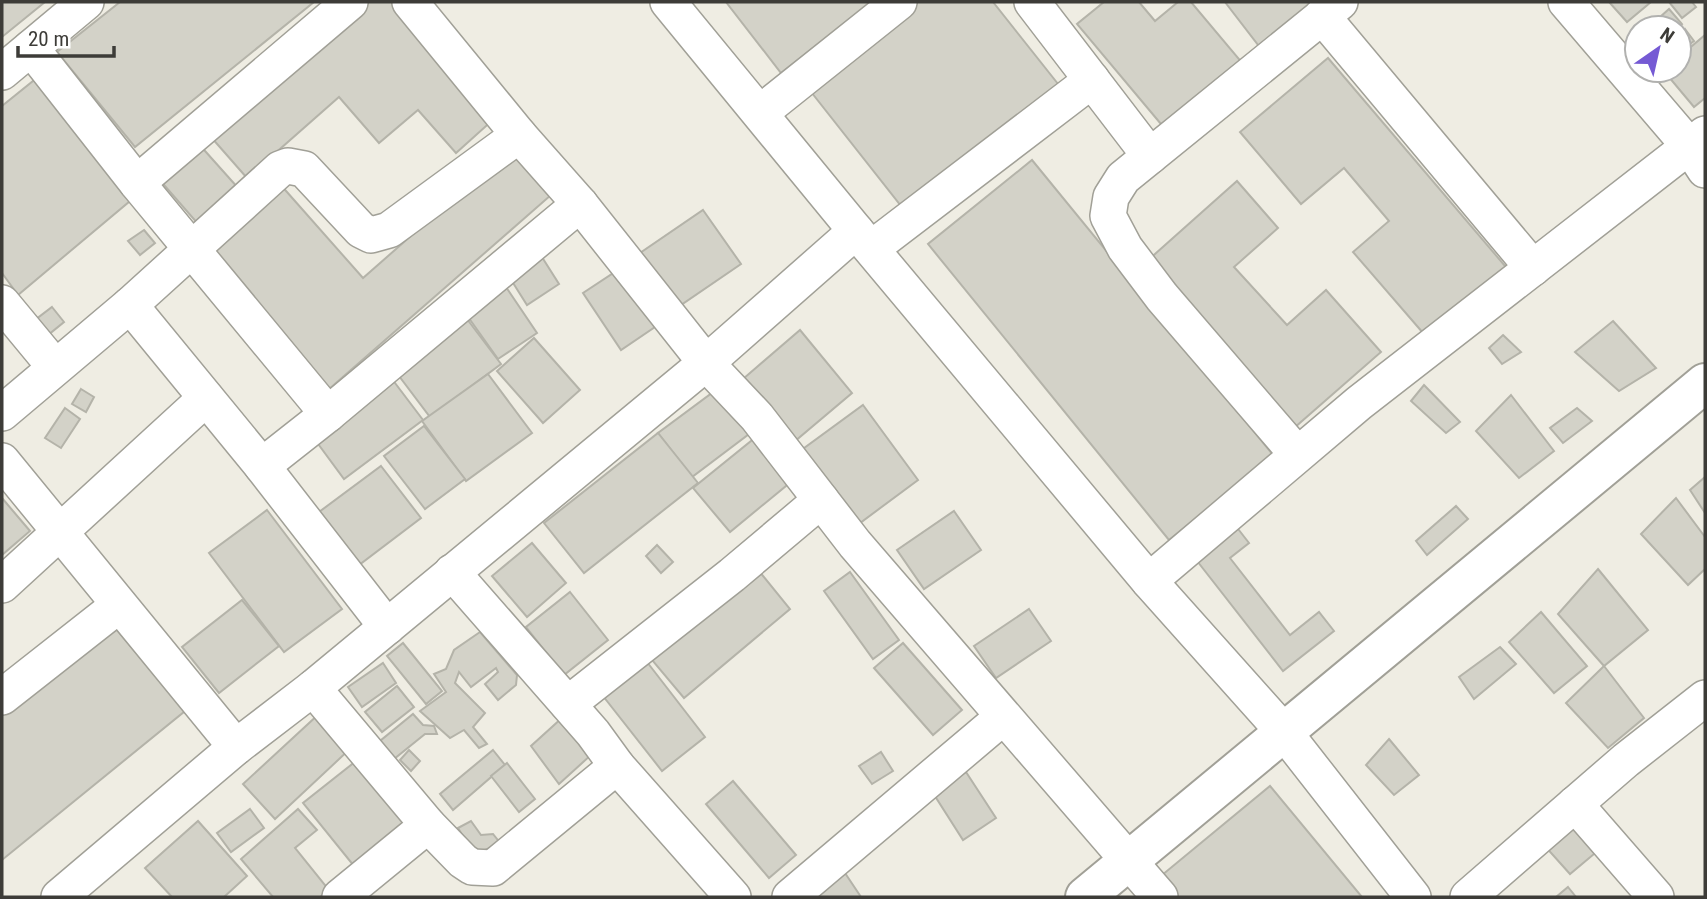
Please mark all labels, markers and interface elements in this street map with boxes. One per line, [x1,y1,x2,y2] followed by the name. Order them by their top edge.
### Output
[18,14,114,58] scale bar
[1623,14,1693,84] north arrow
[1656,23,1678,48] text: N
[28,27,69,51] text: 20 m

